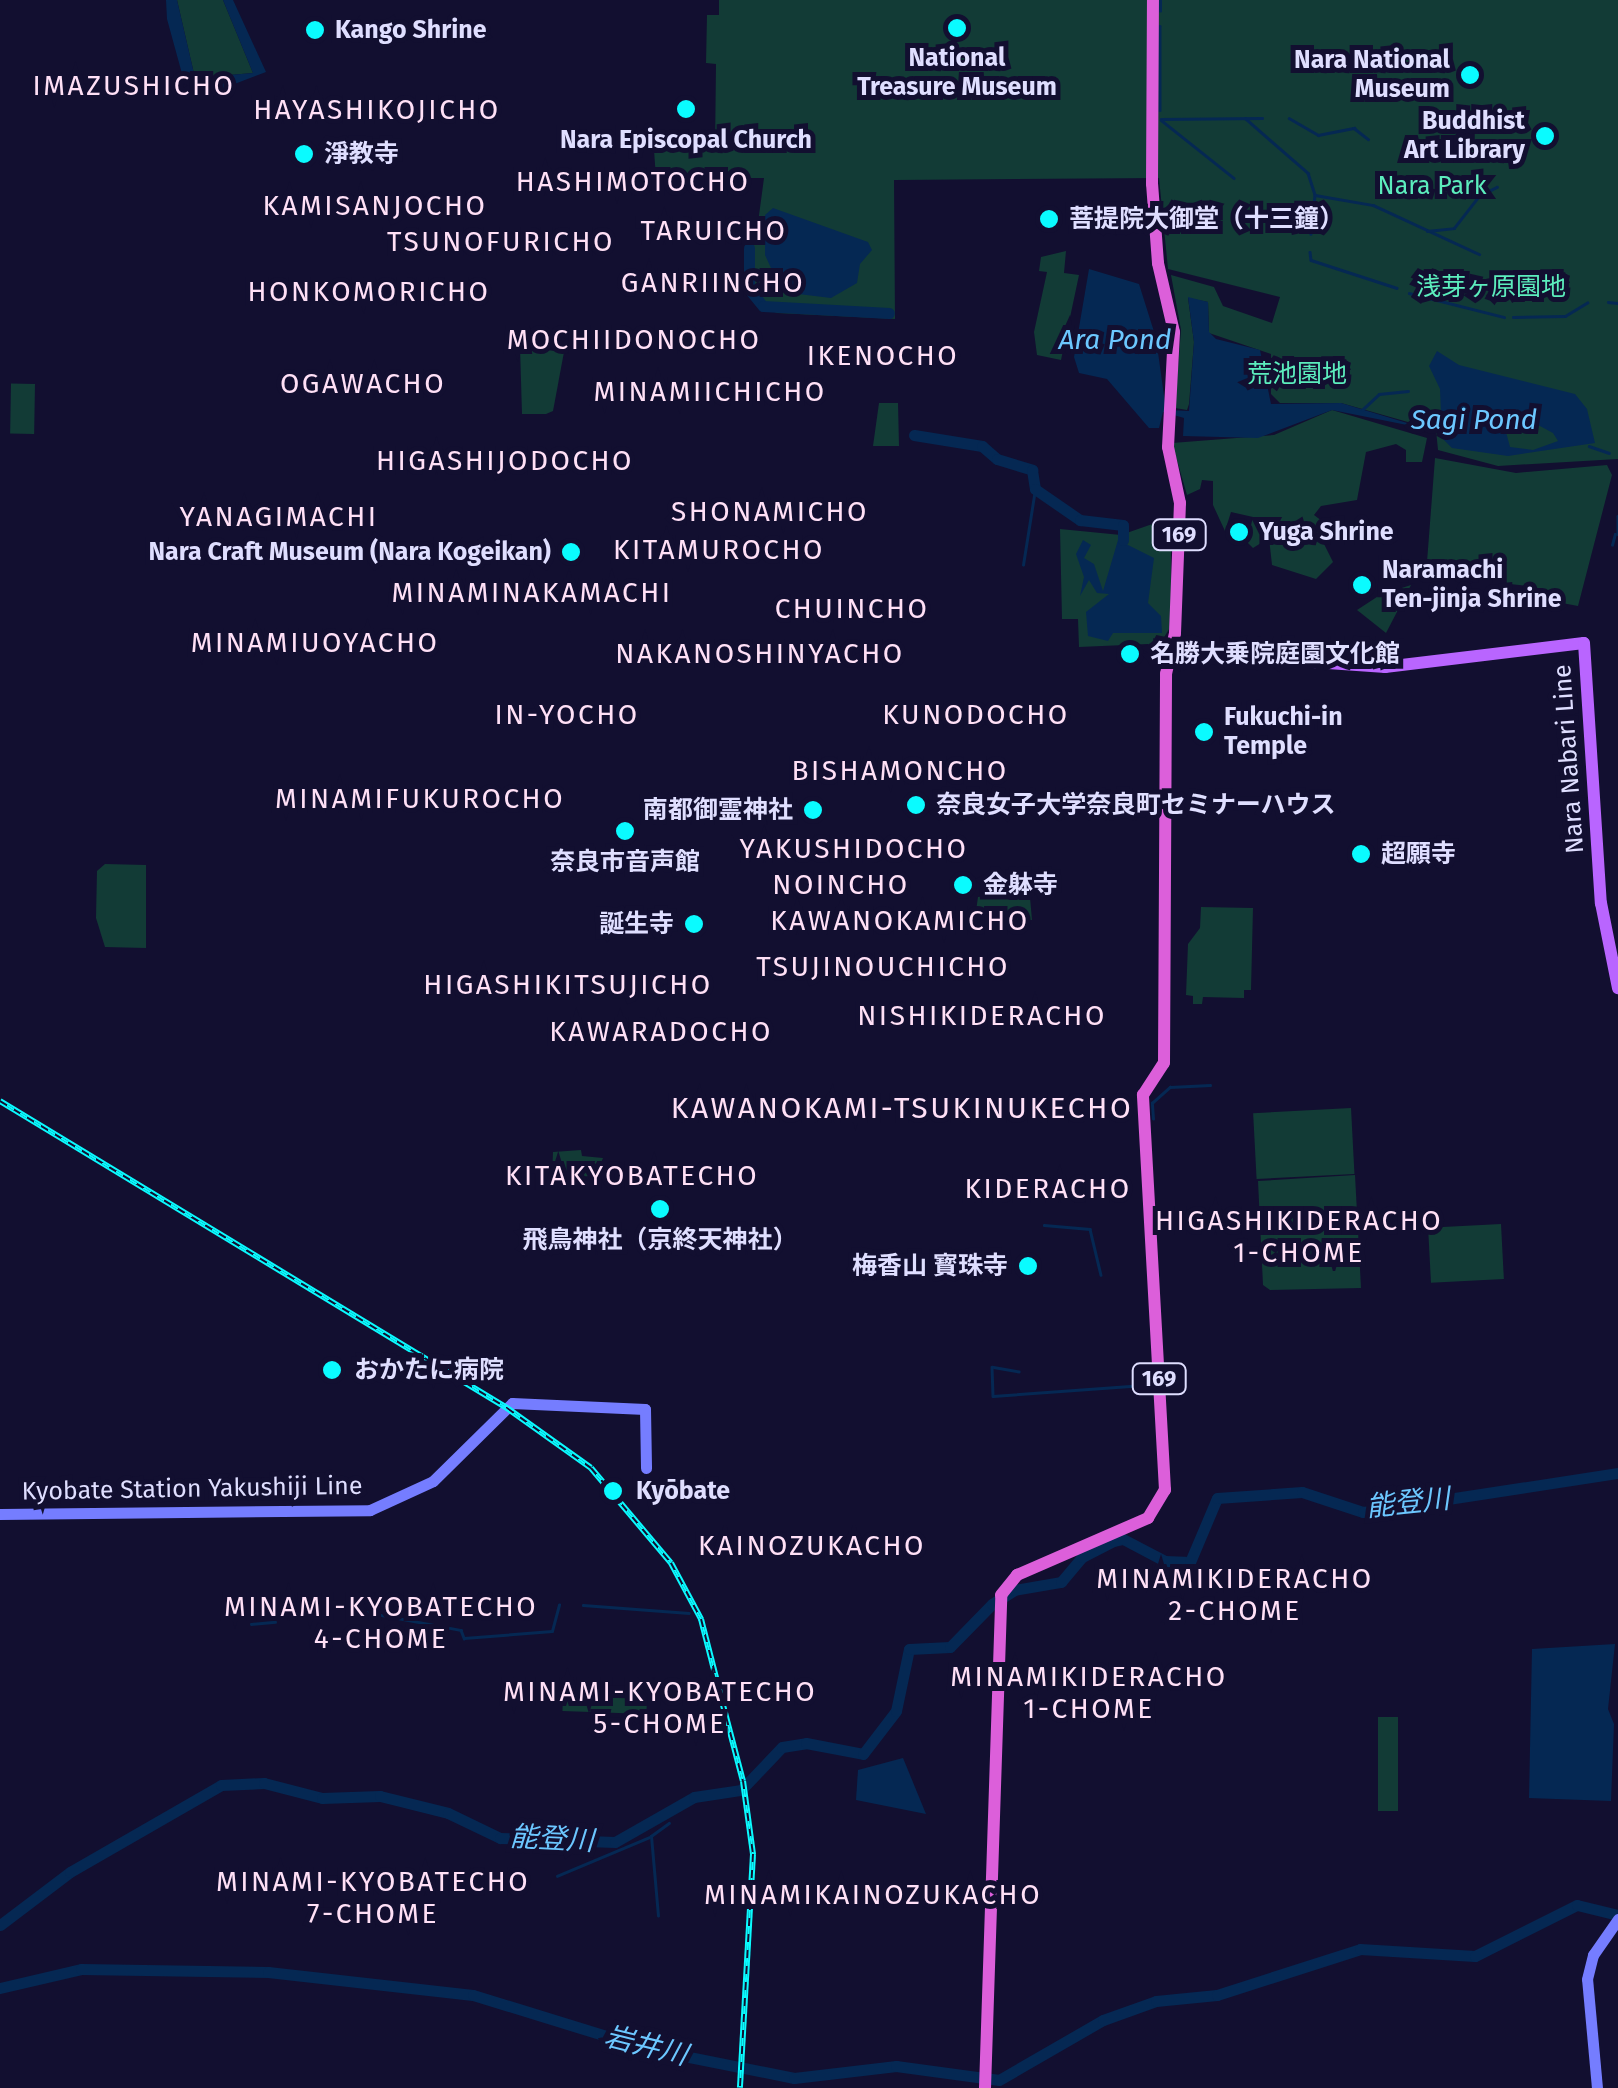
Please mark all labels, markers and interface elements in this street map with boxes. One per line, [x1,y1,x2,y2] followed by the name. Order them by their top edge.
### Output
[335,15,486,45] place label: Kango Shrine
[946,17,968,39] marker: National Treasure Museum
[304,19,326,41] marker: Kango Shrine
[857,44,1057,103] place label: National Treasure Museum
[1294,46,1450,105] place label: Nara National Museum
[1459,64,1481,86] marker: Nara National Museum
[33,69,235,103] district label: IMAZUSHICHO
[253,93,501,127] district label: HAYASHIKOJICHO
[675,98,697,120] marker: Nara Episcopal Church
[1404,107,1525,166] place label: Buddhist Art Library
[560,125,812,155] place label: Nara Episcopal Church
[1534,125,1556,147] marker: Buddhist Art Library
[324,139,399,169] place label: 淨教寺
[293,143,315,165] marker: 淨教寺
[516,165,750,199] district label: HASHIMOTOCHO
[1378,171,1486,201] park label: Nara Park
[263,189,487,223] district label: KAMISANJOCHO
[1069,204,1344,234] place label: 菩提院大御堂（十三鐘）
[1038,208,1060,230] marker: 菩提院大御堂（十三鐘）
[641,214,787,248] district label: TARUICHO
[387,225,615,259] district label: TSUNOFURICHO
[621,266,805,300] district label: GANRIINCHO
[1416,272,1566,302] park label: 浅芽ヶ原園地
[248,275,490,309] district label: HONKOMORICHO
[507,323,761,357] district label: MOCHIIDONOCHO
[1058,323,1172,357] water label: Ara Pond
[807,339,959,373] district label: IKENOCHO
[1247,359,1347,389] park label: 荒池園地
[280,367,446,401] district label: OGAWACHO
[593,375,827,409] district label: MINAMIICHICHO
[1411,403,1537,437] water label: Sagi Pond
[376,444,634,478] district label: HIGASHIJODOCHO
[671,495,869,529] district label: SHONAMICHO
[180,500,378,534] district label: YANAGIMACHI
[1259,517,1394,547] place label: Yuga Shrine
[1152,518,1206,552] road number: 169
[1228,521,1250,543] marker: Yuga Shrine
[613,533,825,567] district label: KITAMUROCHO
[148,537,551,567] place label: Nara Craft Museum (Nara Kogeikan)
[560,541,582,563] marker: Nara Craft Museum (Nara Kogeikan)
[1382,556,1561,615] place label: Naramachi Ten-jinja Shrine
[1351,574,1373,596] marker: Naramachi Ten-jinja Shrine
[392,576,672,610] district label: MINAMINAKAMACHI
[775,592,929,626] district label: CHUINCHO
[191,626,439,660] district label: MINAMIUOYACHO
[615,637,905,671] district label: NAKANOSHINYACHO
[1150,639,1400,669] place label: 名勝大乗院庭園文化館
[1119,643,1141,665] marker: 名勝大乗院庭園文化館
[1547,663,1591,855] street label: Nara Nabari Line
[494,698,640,732] district label: IN-YOCHO
[882,698,1070,732] district label: KUNODOCHO
[1224,703,1343,762] place label: Fukuchi-in Temple
[1193,721,1215,743] marker: Fukuchi-in Temple
[791,754,1009,788] district label: BISHAMONCHO
[275,782,565,816] district label: MINAMIFUKUROCHO
[936,790,1336,820] place label: 奈良女子大学奈良町セミナーハウス
[905,794,927,816] marker: 奈良女子大学奈良町セミナーハウス
[643,795,793,825] place label: 南都御霊神社
[802,799,824,821] marker: 南都御霊神社
[614,820,636,842] marker: 奈良市音声館
[740,832,968,866] district label: YAKUSHIDOCHO
[1381,839,1456,869] place label: 超願寺
[1350,843,1372,865] marker: 超願寺
[550,847,700,877] place label: 奈良市音声館
[772,868,910,902] district label: NOINCHO
[983,870,1058,900] place label: 金躰寺
[952,874,974,896] marker: 金躰寺
[770,904,1030,938] district label: KAWANOKAMICHO
[599,909,674,939] place label: 誕生寺
[683,913,705,935] marker: 誕生寺
[756,950,1010,984] district label: TSUJINOUCHICHO
[423,968,713,1002] district label: HIGASHIKITSUJICHO
[857,999,1107,1033] district label: NISHIKIDERACHO
[549,1015,773,1049] district label: KAWARADOCHO
[671,1090,1133,1126] district label: KAWANOKAMI-TSUKINUKECHO
[505,1159,759,1193] district label: KITAKYOBATECHO
[964,1172,1132,1206] district label: KIDERACHO
[649,1198,671,1220] marker: 飛鳥神社（京終天神社）
[1155,1204,1443,1270] district label: HIGASHIKIDERACHO 1-CHOME
[523,1225,797,1255] place label: 飛鳥神社（京終天神社）
[852,1251,1008,1281] place label: 梅香山 寳珠寺
[1017,1255,1039,1277] marker: 梅香山 寳珠寺
[354,1355,504,1385] place label: おかたに病院
[319,1357,345,1383] marker: おかたに病院
[1132,1362,1186,1396] road number: 169
[21,1471,363,1507] street label: Kyobate Station Yakushiji Line
[636,1476,730,1506] place label: Kyōbate
[600,1478,626,1504] marker: Kyōbate
[1364,1482,1452,1524] water label: 能登川
[698,1529,926,1563] district label: KAINOZUKACHO
[1096,1562,1374,1628] district label: MINAMIKIDERACHO 2-CHOME
[224,1590,538,1656] district label: MINAMI-KYOBATECHO 4-CHOME
[950,1660,1228,1726] district label: MINAMIKIDERACHO 1-CHOME
[503,1675,817,1741] district label: MINAMI-KYOBATECHO 5-CHOME
[509,1820,595,1858] water label: 能登川
[216,1865,530,1931] district label: MINAMI-KYOBATECHO 7-CHOME
[704,1878,1042,1912] district label: MINAMIKAINOZUKACHO
[601,2020,691,2072] water label: 岩井川

